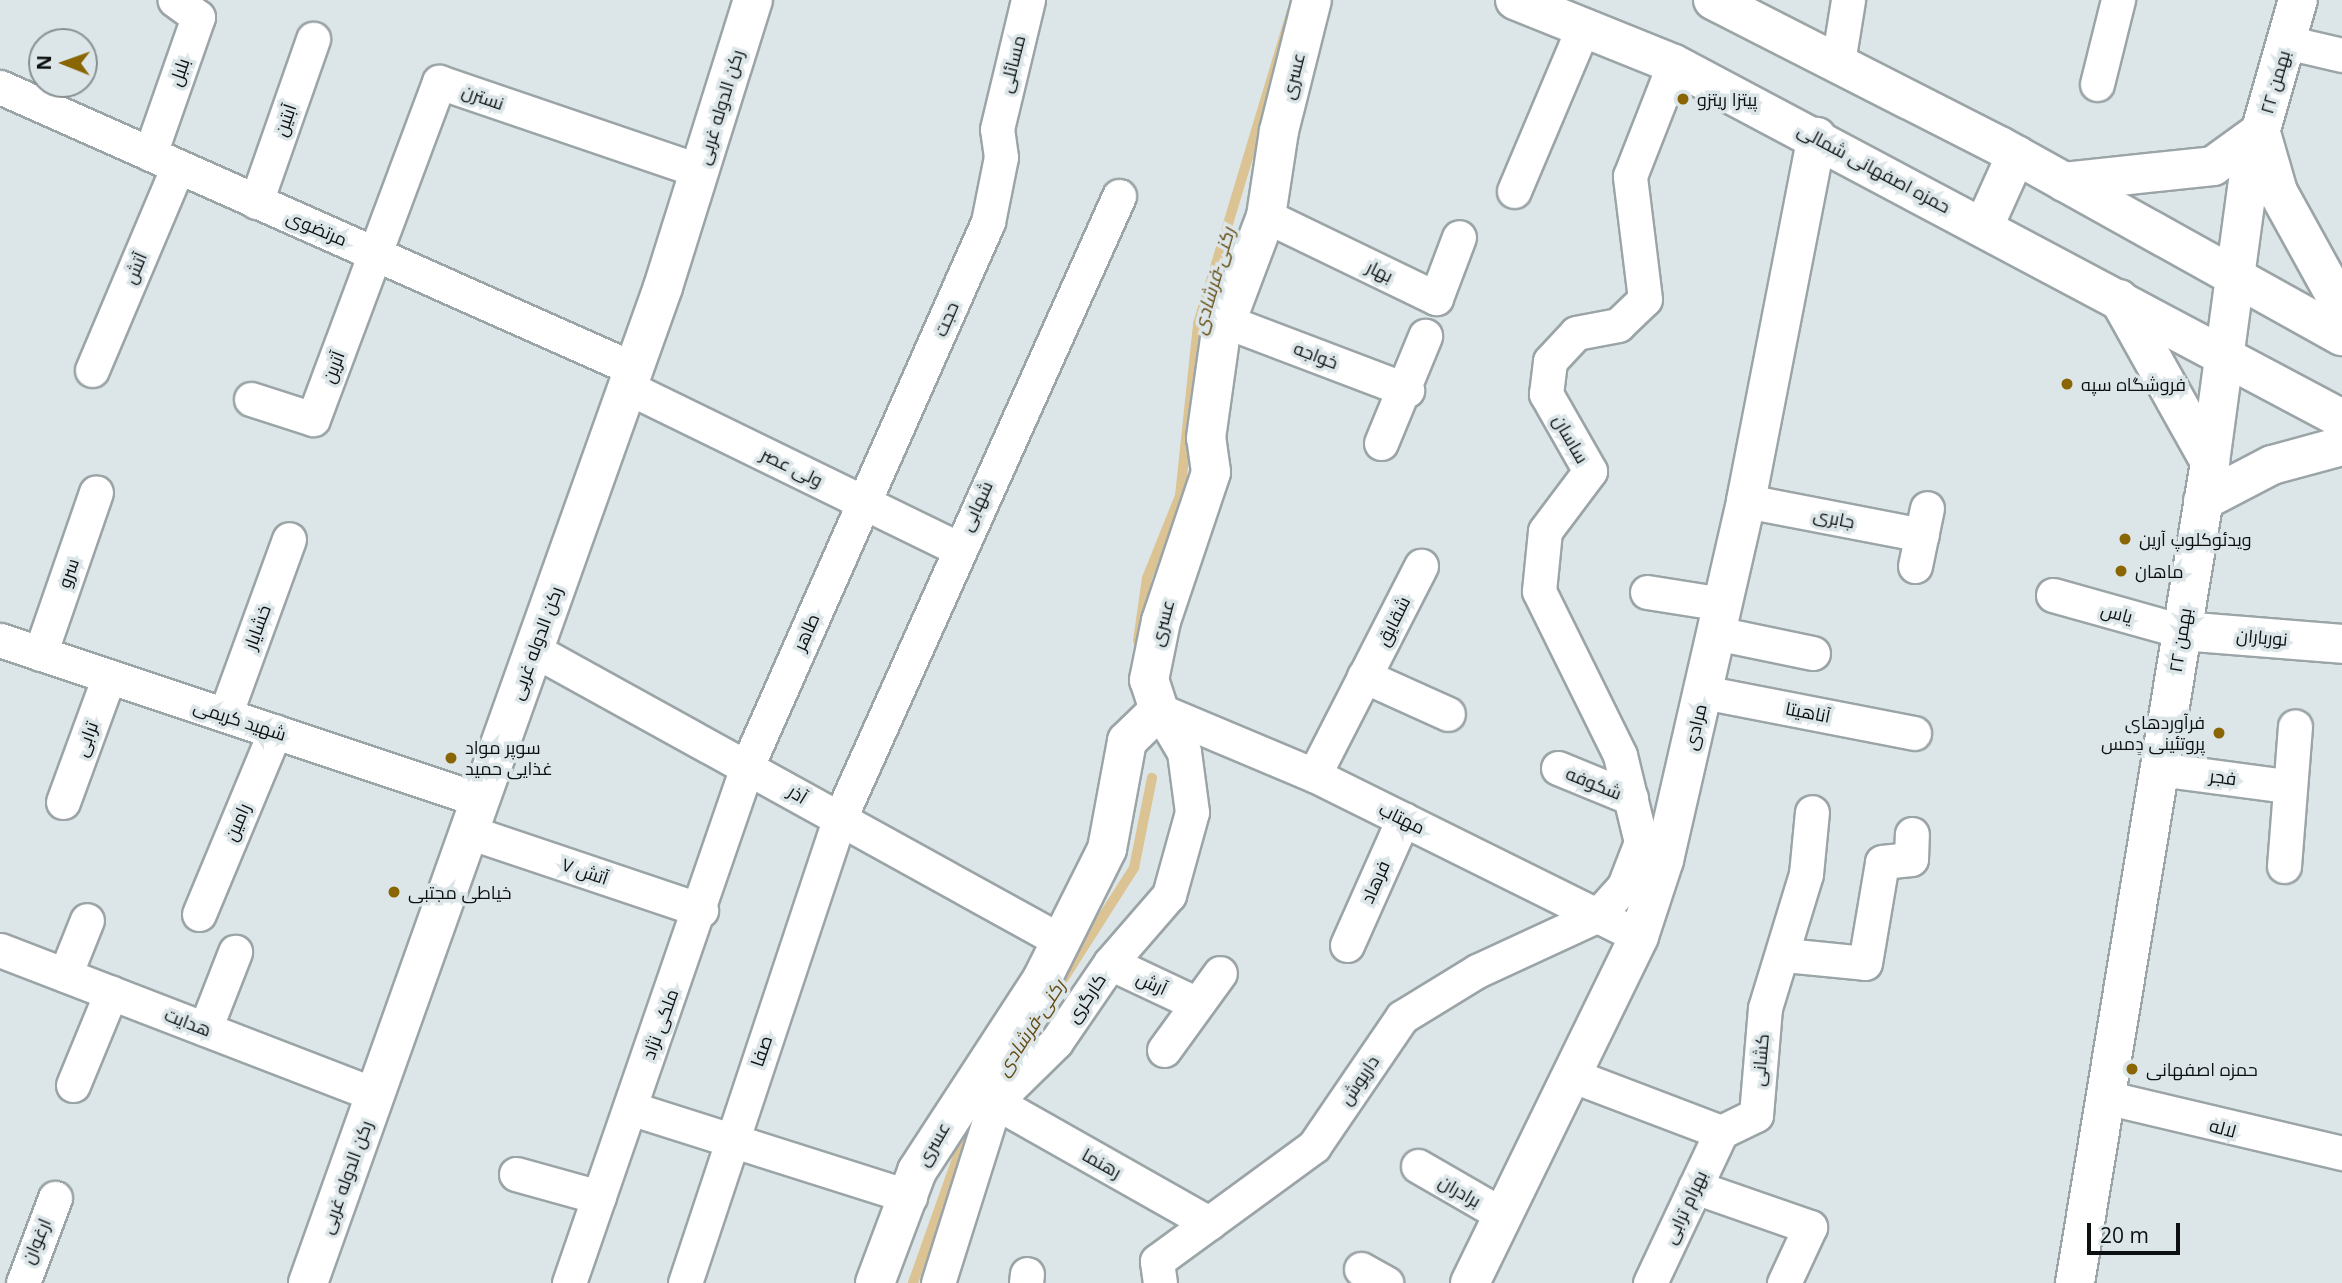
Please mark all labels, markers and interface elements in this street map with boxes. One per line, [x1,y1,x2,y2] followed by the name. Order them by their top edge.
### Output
[28,28,98,98] north arrow
[994,33,1030,95] street label: مسائلی
[692,47,748,167] street label: رکن الدوله غربی
[2256,48,2294,116] street label: ۲۲ بهمن
[1277,50,1309,102] street label: عسری
[31,55,57,71] text: N
[164,55,194,89] street label: بلبل
[459,80,507,114] street label: نسترن
[1697,88,1757,110] place label: پیتزا ریتزو
[1675,91,1691,107] marker: پیتزا ریتزو
[269,101,301,139] street label: آبتین
[1794,119,1954,217] street label: حمزه اصفهانی شمالی
[283,206,351,250] street label: مرتضوی
[1188,225,1240,337] water label: رکنی-فرشادی
[119,249,151,287] street label: آتش
[1363,255,1397,287] street label: بهار
[929,298,963,340] street label: حجت
[1291,337,1341,373] street label: خواجه
[317,348,349,386] street label: آترین
[2081,373,2186,395] place label: فروشگاه سپه
[2059,376,2075,392] marker: فروشگاه سپه
[1549,411,1593,467] street label: ساسان
[758,443,826,491] street label: ولی عصر
[955,478,997,534] street label: شهابی
[1812,503,1856,533] street label: جابری
[2139,528,2251,550] place label: ویدئوکلوپ آرین
[2117,531,2133,547] marker: ویدئوکلوپ آرین
[53,555,83,591] street label: سرو
[2135,560,2183,582] place label: ماهان
[2113,563,2129,579] marker: ماهان
[505,583,567,703] street label: رکن الدوله غربی
[1371,593,1415,649] street label: شقایق
[1145,597,1179,649] street label: عسری
[2099,598,2135,628] street label: یاس
[239,602,275,652] street label: خشایار
[2164,606,2196,674] street label: ۲۲ بهمن
[788,610,824,654] street label: طاهر
[2235,624,2289,650] street label: نورباران
[191,695,289,745] street label: شهید کریمی
[1784,697,1832,727] street label: آناهیتا
[1679,702,1711,752] street label: مرادی
[2101,712,2205,754] place label: فرآوردهای پروتئینی دٍمس
[70,719,102,759] street label: ترابی
[2211,725,2227,741] marker: فرآوردهای پروتئینی دٍمس
[465,737,553,780] place label: سوپر مواد غذایی حمید
[443,750,459,766] marker: سوپر مواد غذایی حمید
[1563,762,1625,804] street label: شکوفه
[2208,765,2238,789] street label: فجر
[785,780,811,808] street label: آذر
[1376,798,1428,838] street label: مهتاب
[219,800,255,844] street label: رامین
[559,853,611,889] street label: آتش ۷
[1356,857,1394,907] street label: فرهاد
[408,881,511,903] place label: خیاطی مجتبی
[386,884,402,900] marker: خیاطی مجتبی
[1133,967,1171,999] street label: آرش
[1062,969,1110,1027] street label: کارگری
[991,976,1071,1080] water label: رکنی-فرشادی
[637,986,683,1062] street label: ملکی نژاد
[162,1003,214,1041] street label: هدایت
[746,1033,776,1069] street label: صفا
[1747,1033,1773,1087] street label: کشانی
[1335,1051,1383,1109] street label: داریوش
[2146,1058,2258,1080] place label: حمزه اصفهانی
[2124,1061,2140,1077] marker: حمزه اصفهانی
[2207,1114,2239,1142] street label: لاله
[315,1117,377,1237] street label: رکن الدوله غربی
[912,1118,954,1170] street label: عسری
[1078,1143,1126,1183] street label: رهنما
[1659,1167,1711,1247] street label: بهرام ترابی
[1435,1170,1485,1212] street label: برادران
[2090,1210,2183,1254] scale bar
[17,1215,55,1267] street label: ارغوان
[2100,1221,2149,1249] text: 20 m

